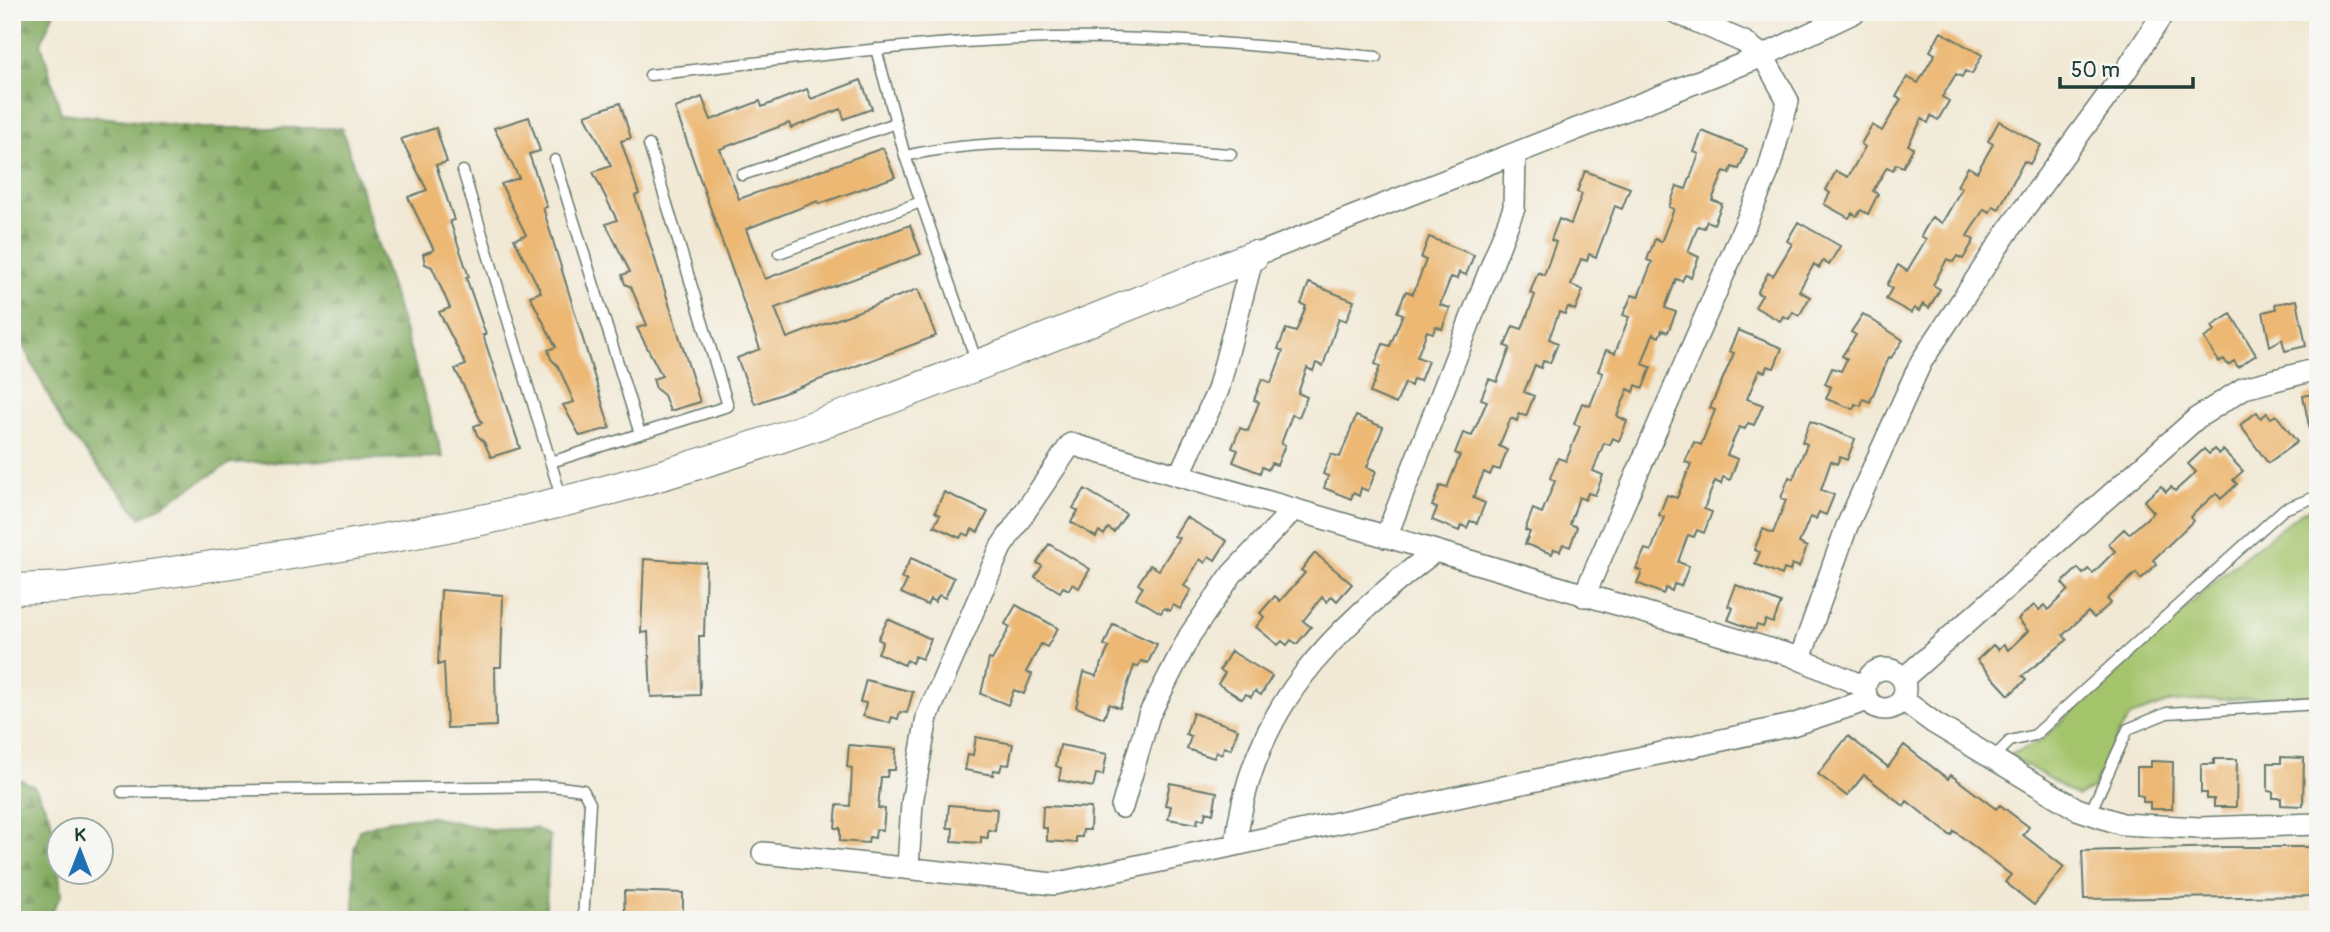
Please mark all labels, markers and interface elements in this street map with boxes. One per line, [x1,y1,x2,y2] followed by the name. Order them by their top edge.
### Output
[2060,46,2194,90] scale bar
[2071,57,2120,84] text: 50 m
[46,816,116,886] north arrow
[74,823,86,847] text: K

